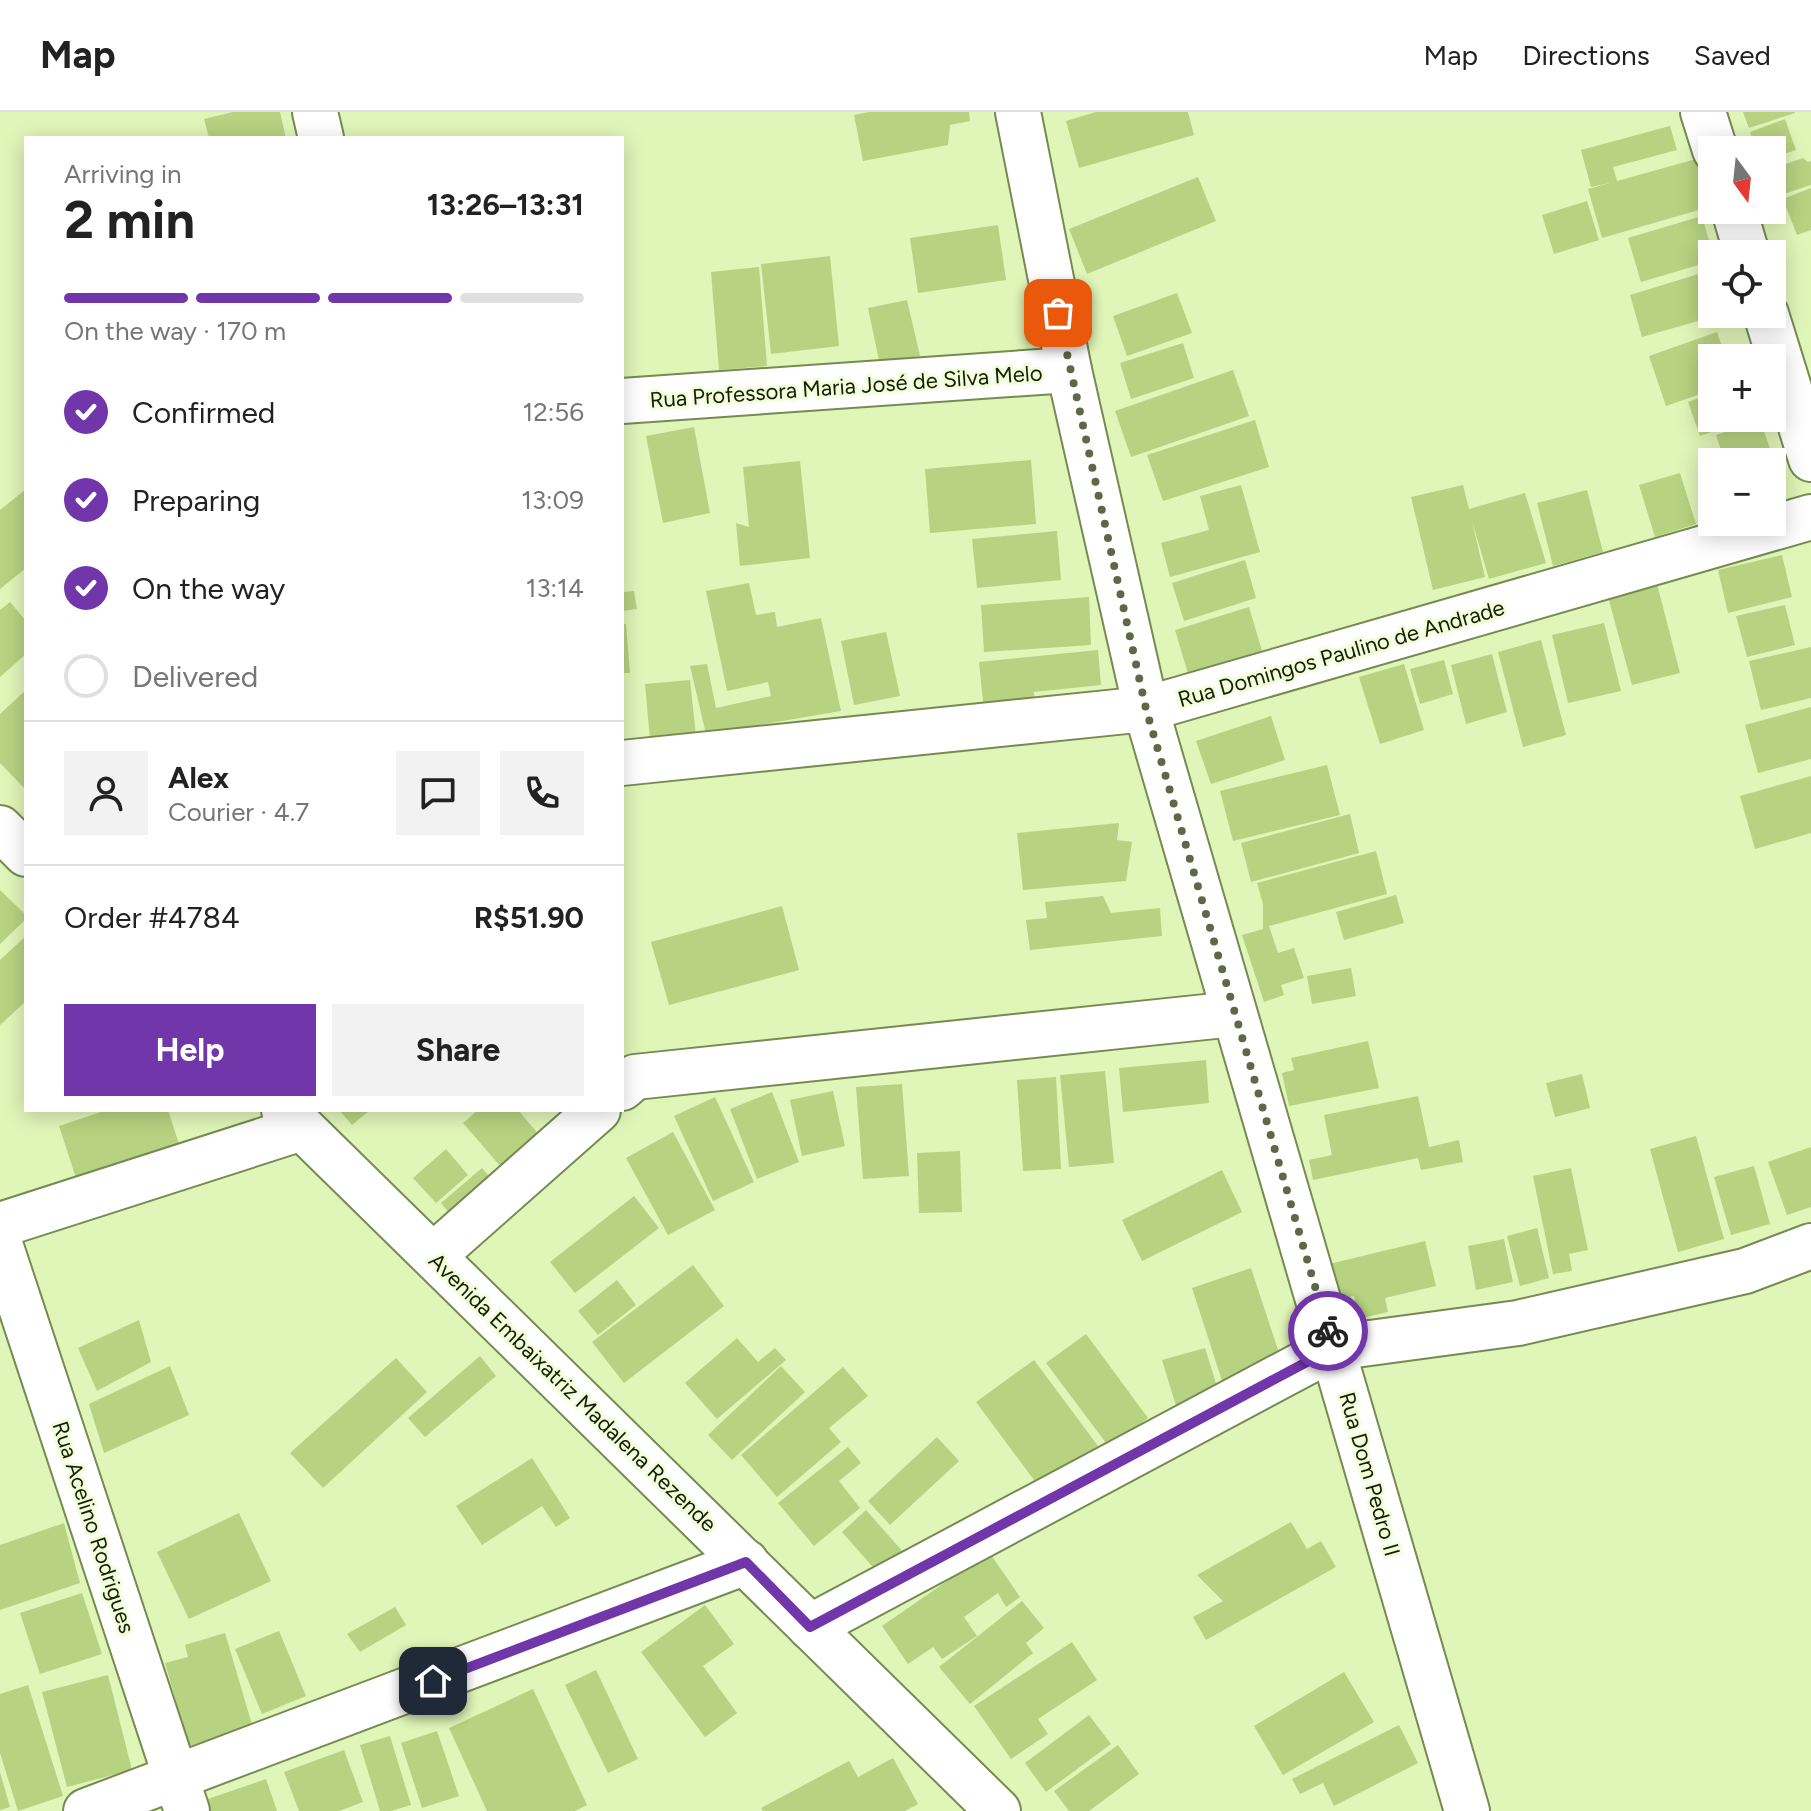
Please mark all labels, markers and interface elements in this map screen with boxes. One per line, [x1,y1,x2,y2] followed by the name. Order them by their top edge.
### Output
[40,32,116,78] text: Map
[1424,38,1478,72] text: Map
[1522,38,1650,72] text: Directions
[1694,38,1771,72] text: Saved
[1698,136,1786,224] north arrow
[1698,136,1786,536] map controls
[64,158,182,190] text: Arriving in
[427,186,584,223] text: 13:26–13:31
[64,189,195,251] text: 2 min
[1698,240,1786,328] button: locate
[1024,279,1092,347] pin
[1036,291,1080,335] icon: bag
[64,315,286,347] text: On the way · 170 m
[1698,344,1786,432] button: +
[649,359,1043,414] street label: Rua Professora Maria José de Silva Melo
[64,390,108,434] icon: check
[132,394,275,431] text: Confirmed
[522,396,584,428] text: 12:56
[1698,448,1786,536] button: −
[64,478,108,522] icon: check
[132,482,260,519] text: Preparing
[521,484,584,516] text: 13:09
[64,566,108,610] icon: check
[132,570,285,607] text: On the way
[526,572,584,604] text: 13:14
[1175,594,1508,713] street label: Rua Domingos Paulino de Andrade
[132,658,258,695] text: Delivered
[64,751,148,835] button: person
[396,751,480,835] button: chat
[500,751,584,835] button: phone
[168,759,229,796] text: Alex
[168,796,309,828] text: Courier · 4.7
[64,899,240,936] text: Order #4784
[474,899,584,936] text: R$51.90
[64,1004,316,1096] button: Help
[332,1004,584,1096] button: Share
[423,1247,722,1537] street label: Avenida Embaixatriz Madalena Rezende
[1288,1291,1368,1371] courier
[1306,1309,1350,1353] icon: bike
[1333,1389,1406,1559] street label: Rua Dom Pedro II
[47,1418,141,1637] street label: Rua Acelino Rodrigues
[399,1647,467,1715] pin
[411,1659,455,1703] icon: home

